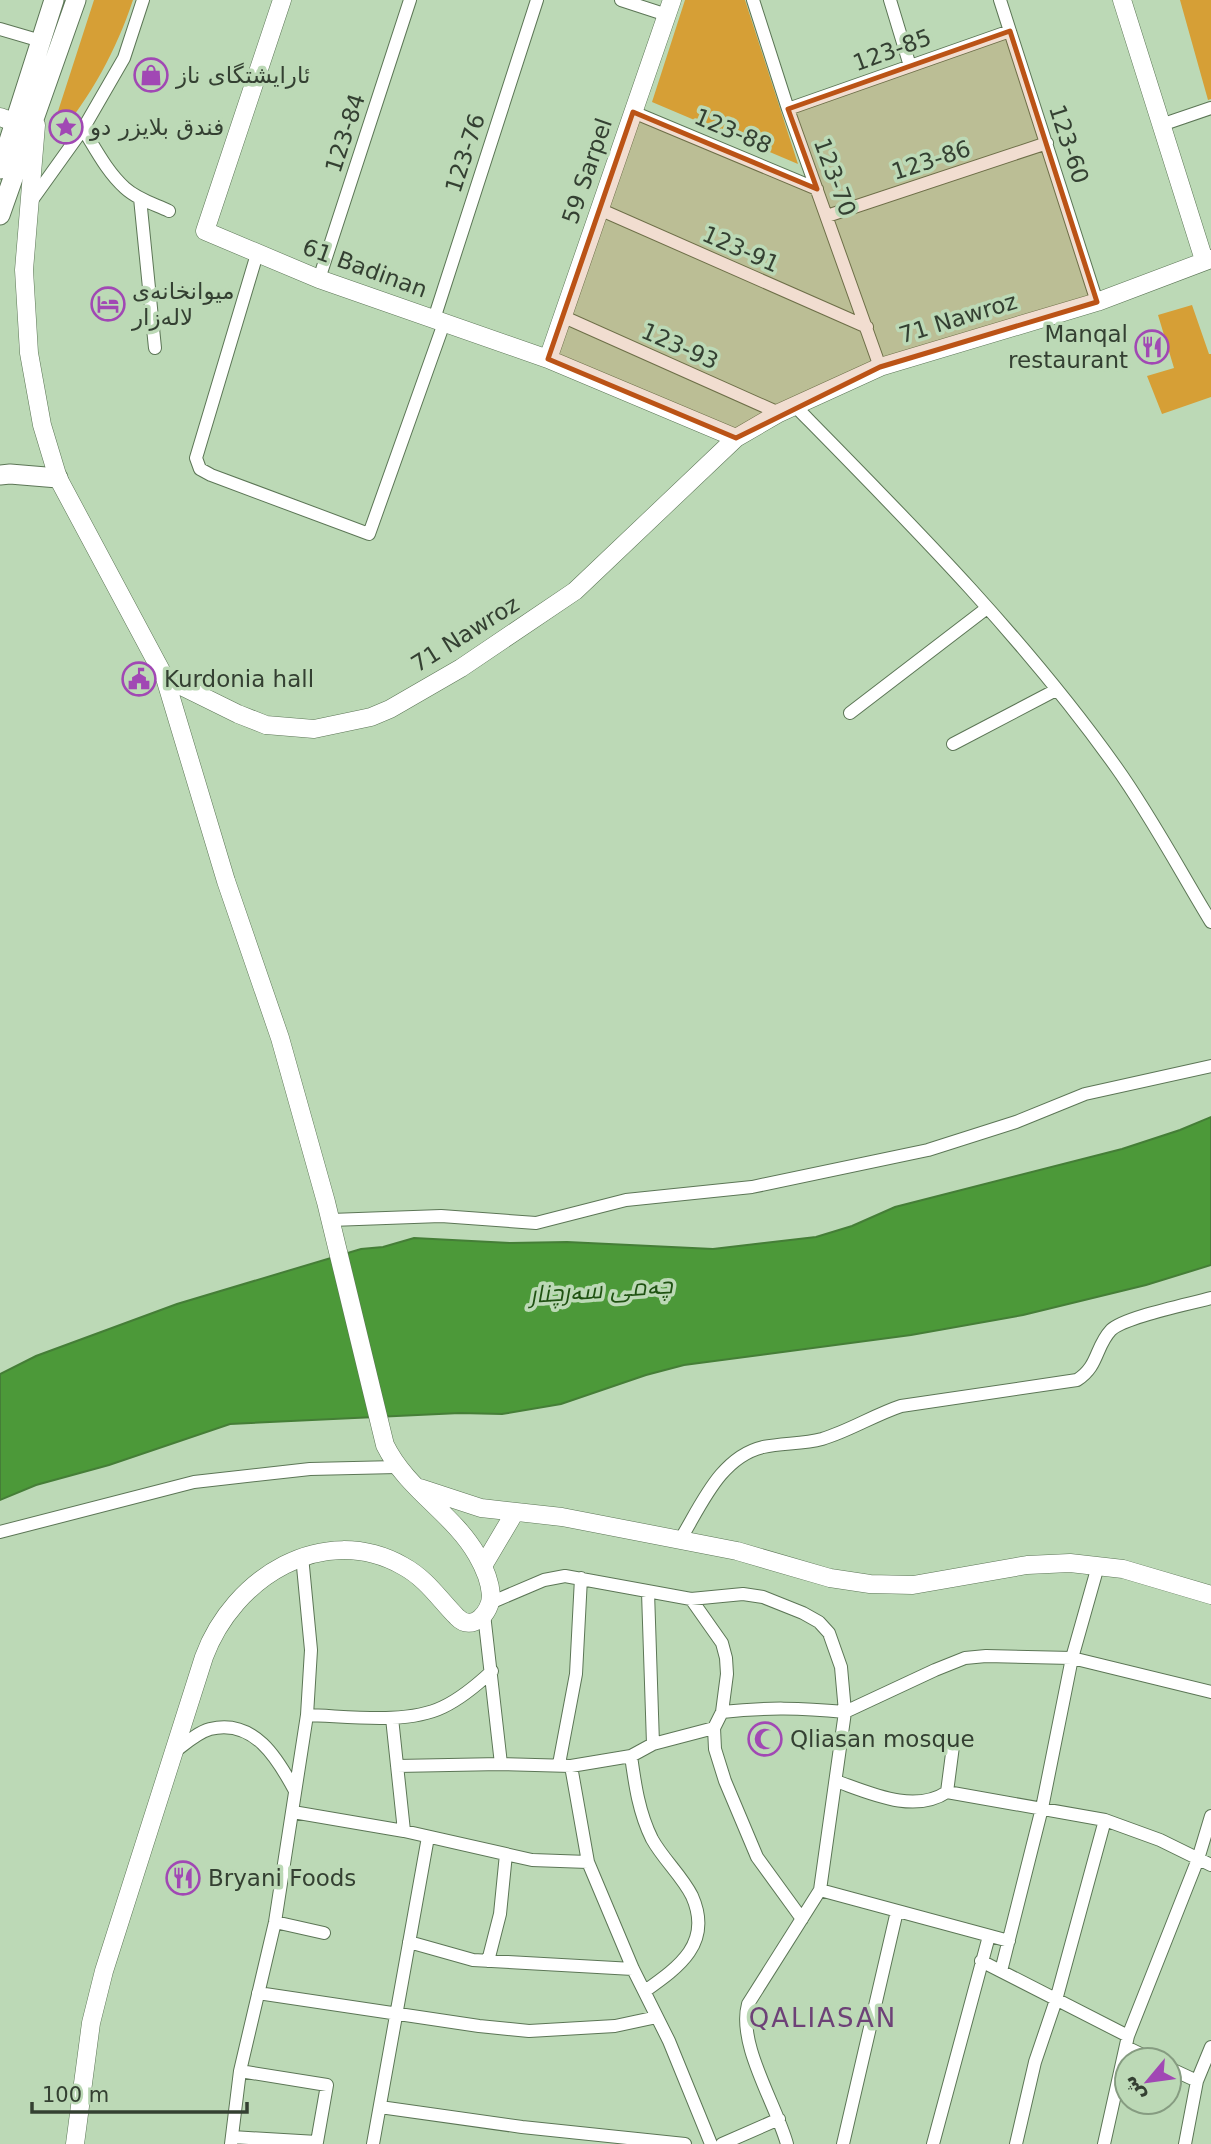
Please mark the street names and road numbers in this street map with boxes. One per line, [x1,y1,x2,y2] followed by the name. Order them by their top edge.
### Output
[849,24,935,76] street label: 123-85
[320,90,370,176] street label: 123-84
[1044,101,1094,187] street label: 123-60
[690,103,776,159] street label: 123-88
[440,110,490,196] street label: 123-76
[557,115,617,227] street label: 59 Sarpel
[809,134,861,220] street label: 123-70
[888,135,974,185] street label: 123-86
[698,221,784,277] street label: 123-91
[299,233,431,303] street label: 61 Badinan
[896,288,1020,348] street label: 71 Nawroz
[637,318,723,374] street label: 123-93
[406,591,524,677] street label: 71 Nawroz

